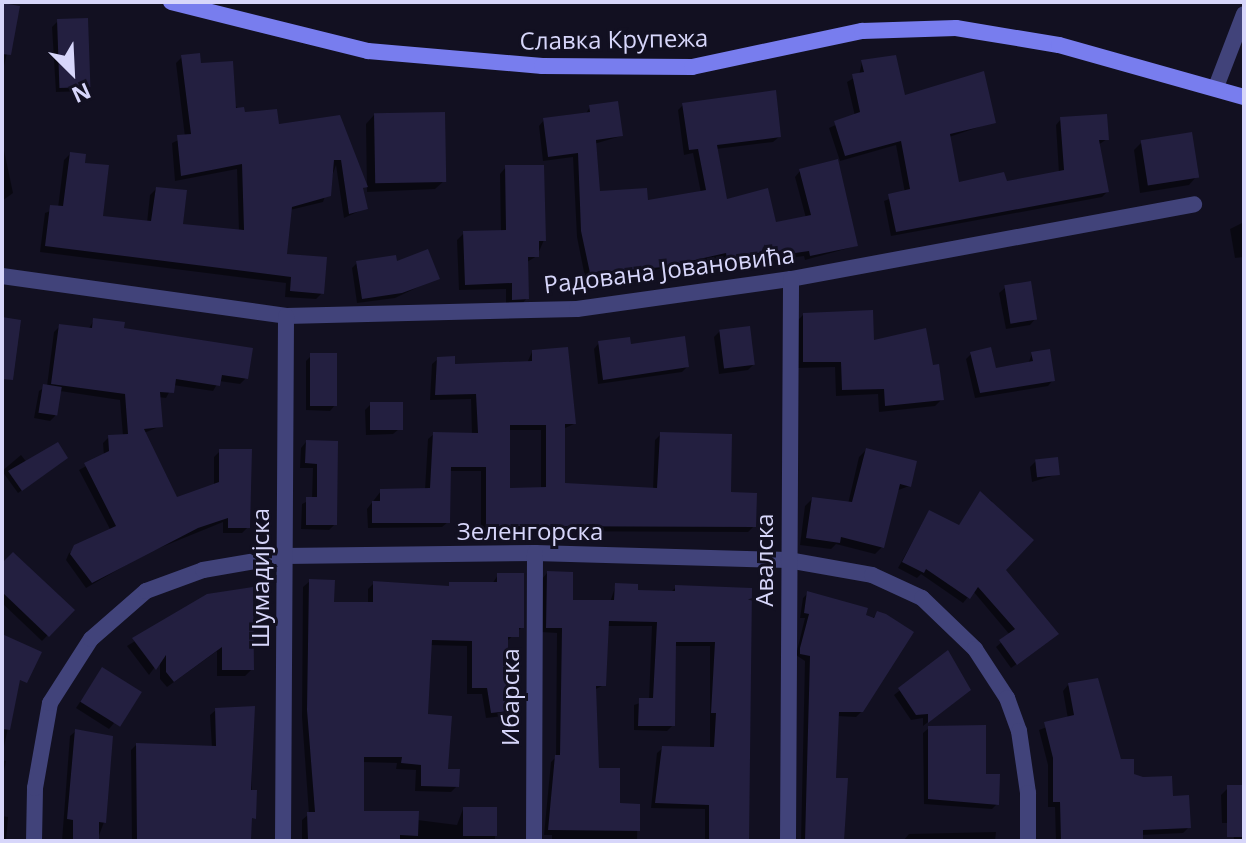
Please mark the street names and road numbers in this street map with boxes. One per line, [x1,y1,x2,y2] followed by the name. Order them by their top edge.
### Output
[519,23,709,55] street label: Славка Крупежа
[542,239,796,299] street label: Радована Јовановића
[246,508,274,648] street label: Шумадијска
[750,513,778,607] street label: Авалска
[457,517,603,545] street label: Зеленгорска
[496,648,524,746] street label: Ибарска

